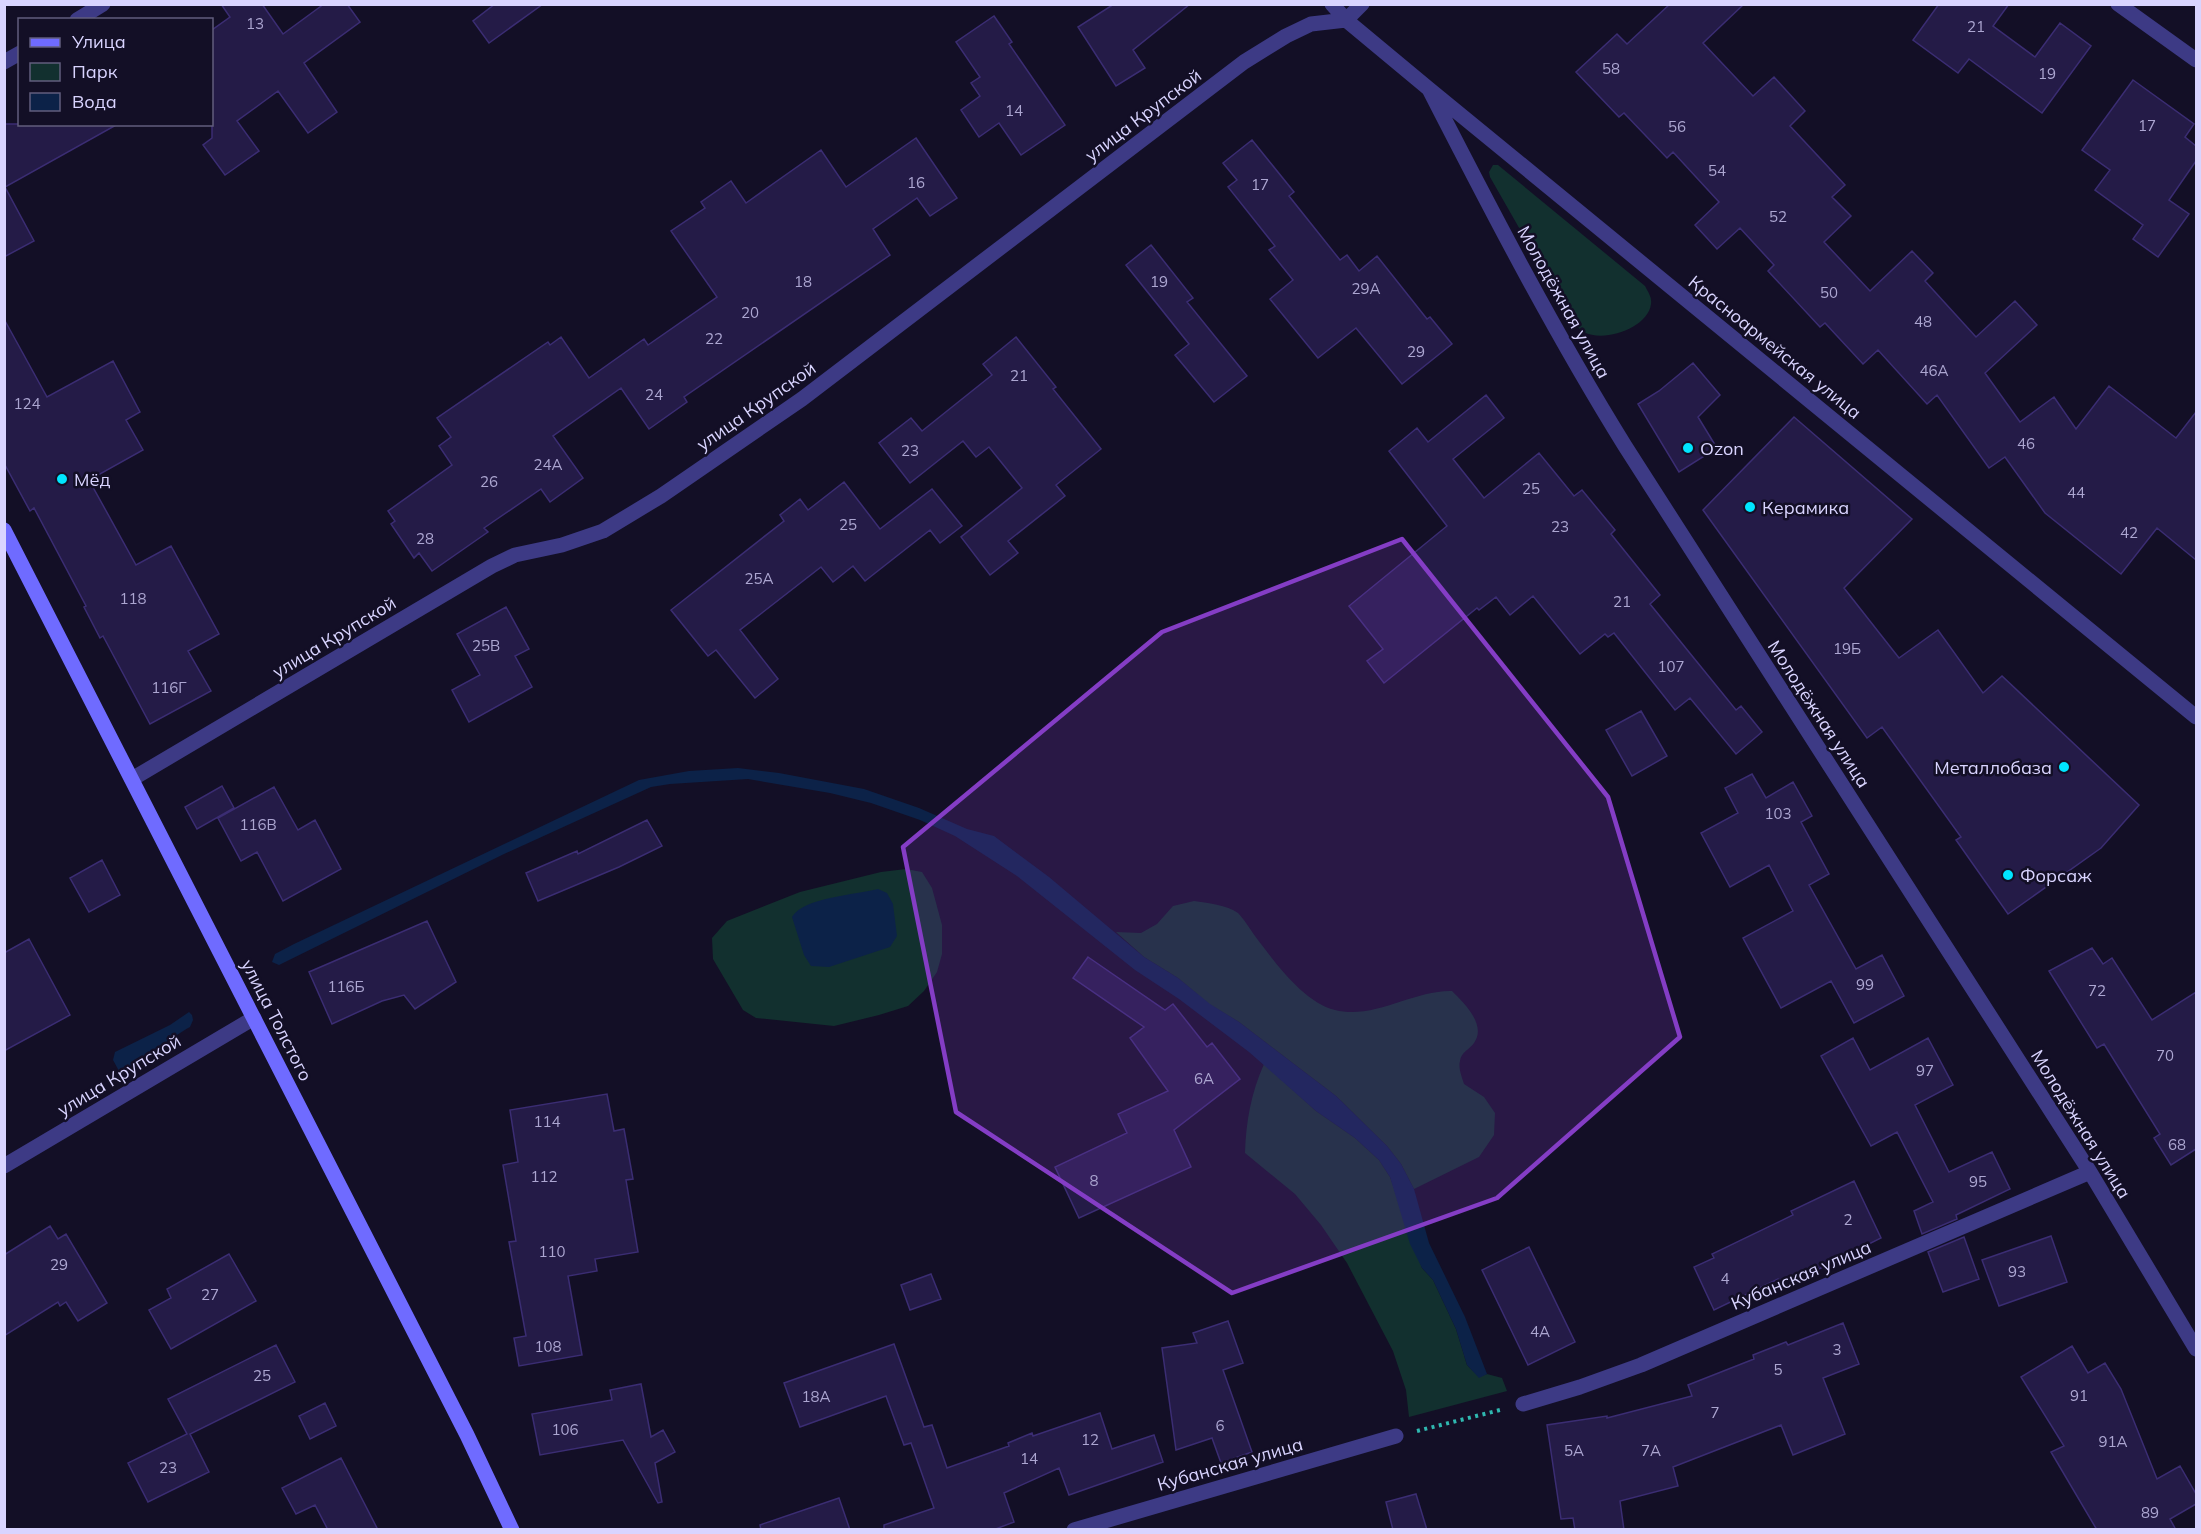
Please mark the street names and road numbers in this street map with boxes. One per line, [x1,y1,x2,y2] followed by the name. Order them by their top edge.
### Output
[1080,64,1206,166] street label: улица Крупской
[1512,222,1616,382] street label: Молодёжная улица
[1684,270,1866,424] street label: Красноармейская улица
[692,356,820,456] street label: улица Крупской
[268,591,400,683] street label: улица Крупской
[1763,636,1875,792] street label: Молодёжная улица
[236,955,318,1085] street label: улица Толстого
[53,1029,185,1121] street label: улица Крупской
[2026,1045,2136,1203] street label: Молодёжная улица
[1727,1235,1875,1315] street label: Кубанская улица
[1155,1432,1305,1496] street label: Кубанская улица

